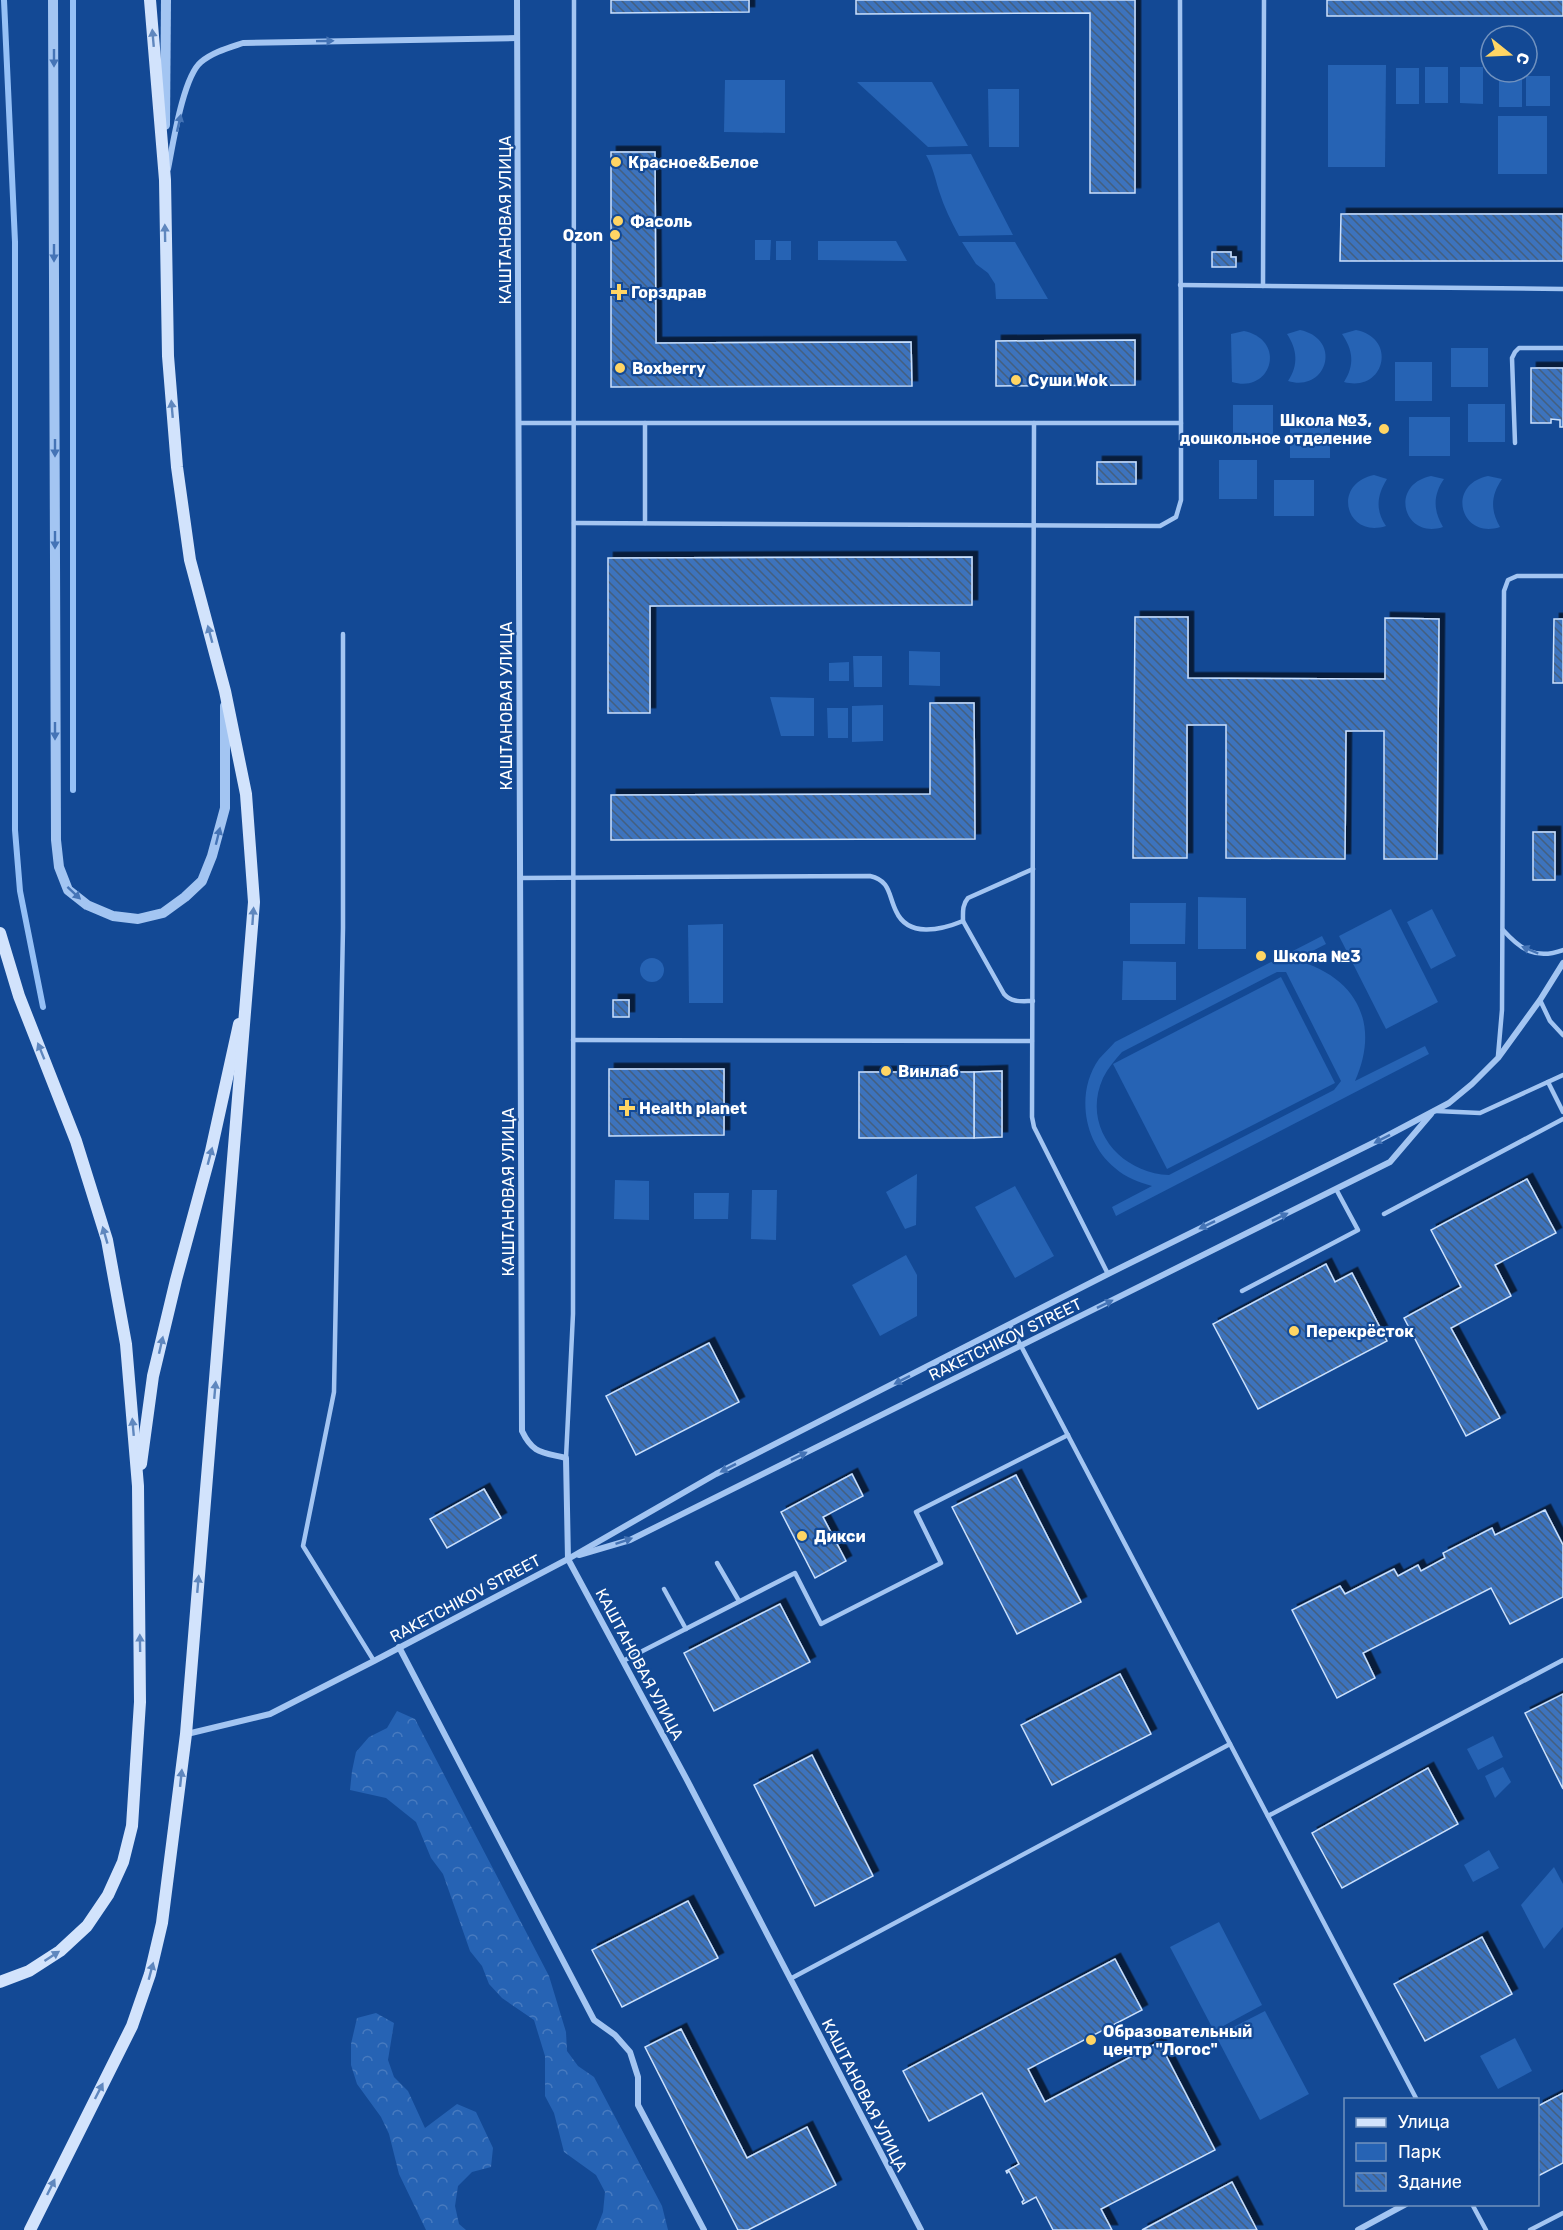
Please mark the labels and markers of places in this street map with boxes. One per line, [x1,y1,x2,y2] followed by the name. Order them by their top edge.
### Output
[628,153,759,172] place label: Красное&Белое
[609,155,623,169] marker: Красное&Белое
[630,212,692,231] place label: Фасоль
[611,214,625,228] marker: Фасоль
[563,226,603,245] place label: Ozon
[608,228,622,242] marker: Ozon
[631,283,707,302] place label: Горздрав
[612,285,626,299] marker: Горздрав
[632,359,706,378] place label: Boxberry
[613,361,627,375] marker: Boxberry
[1028,371,1108,390] place label: Суши Wok
[1009,373,1023,387] marker: Суши Wok
[1180,411,1372,448] place label: Школа №3, дошкольное отделение
[1377,422,1391,436] marker: Школа №3, дошкольное отделение
[1273,947,1361,966] place label: Школа №3
[1254,949,1268,963] marker: Школа №3
[898,1062,959,1081] place label: Винлаб
[879,1064,893,1078] marker: Винлаб
[639,1099,748,1118] place label: Health planet
[620,1101,634,1115] marker: Health planet
[1306,1322,1414,1341] place label: Перекрёсток
[1287,1324,1301,1338] marker: Перекрёсток
[814,1527,866,1546] place label: Дикси
[795,1529,809,1543] marker: Дикси
[1103,2022,1252,2059] place label: Образовательный центр "Логос"
[1084,2033,1098,2047] marker: Образовательный центр "Логос"

